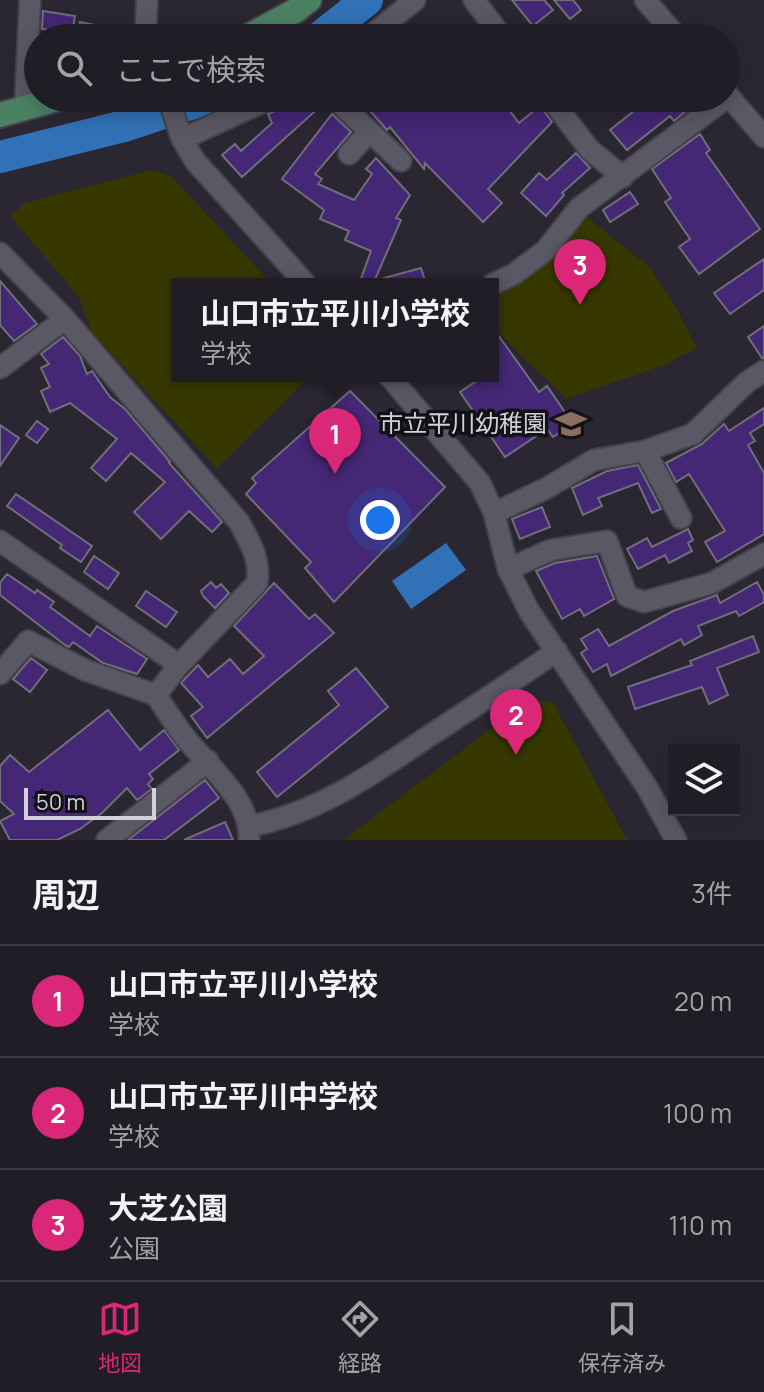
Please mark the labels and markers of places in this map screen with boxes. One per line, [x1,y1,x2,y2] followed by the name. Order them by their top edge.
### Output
[554,239,606,305] pin: 3
[379,406,547,439] place label: 市立平川幼稚園
[554,407,588,441] school or university icon: 市立平川幼稚園
[309,408,361,474] pin: 1
[490,689,542,755] pin: 2

